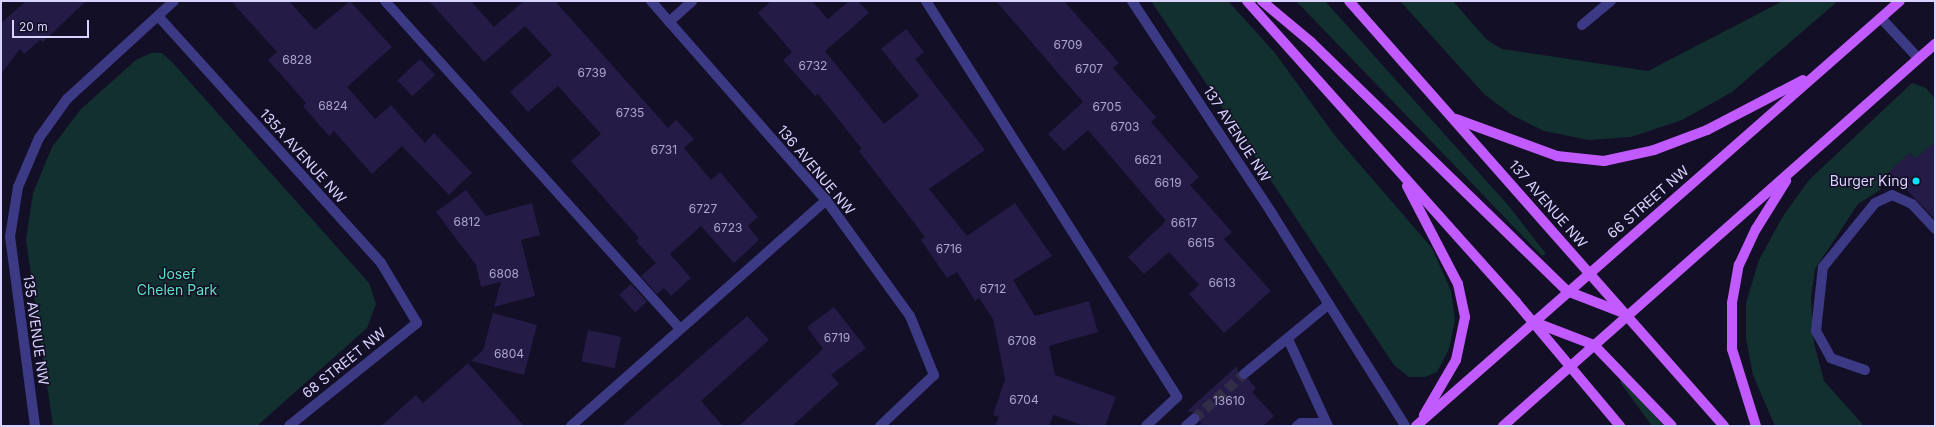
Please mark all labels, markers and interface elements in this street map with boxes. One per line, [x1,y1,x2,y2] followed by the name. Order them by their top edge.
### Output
[14,12,91,38] scale bar
[19,19,48,34] text: 20 m
[1053,38,1083,52] house number: 6709
[282,53,312,67] house number: 6828
[799,59,827,73] house number: 6732
[1075,62,1103,76] house number: 6707
[578,66,606,80] house number: 6739
[1200,83,1274,185] street label: 137 AVENUE NW
[318,99,348,113] house number: 6824
[1093,100,1121,114] house number: 6705
[256,105,350,207] street label: 135A AVENUE NW
[616,106,644,120] house number: 6735
[1110,120,1140,134] house number: 6703
[774,122,858,218] street label: 136 AVENUE NW
[651,143,677,157] house number: 6731
[1134,153,1162,167] house number: 6621
[1505,157,1591,251] street label: 137 AVENUE NW
[1604,162,1692,242] street label: 66 STREET NW
[1830,173,1908,189] place label: Burger King
[1154,176,1182,190] house number: 6619
[1911,176,1921,186] marker: Burger King
[689,202,717,216] house number: 6727
[453,215,481,229] house number: 6812
[1171,216,1197,230] house number: 6617
[714,221,742,235] house number: 6723
[1187,236,1215,250] house number: 6615
[936,242,962,256] house number: 6716
[137,266,217,298] park label: Josef Chelen Park
[489,267,519,281] house number: 6808
[20,274,52,386] street label: 135 AVENUE NW
[1208,276,1236,290] house number: 6613
[980,282,1006,296] house number: 6712
[299,324,389,402] street label: 68 STREET NW
[824,331,850,345] house number: 6719
[1007,334,1037,348] house number: 6708
[494,347,524,361] house number: 6804
[1009,393,1039,407] house number: 6704
[1213,394,1245,408] house number: 13610

